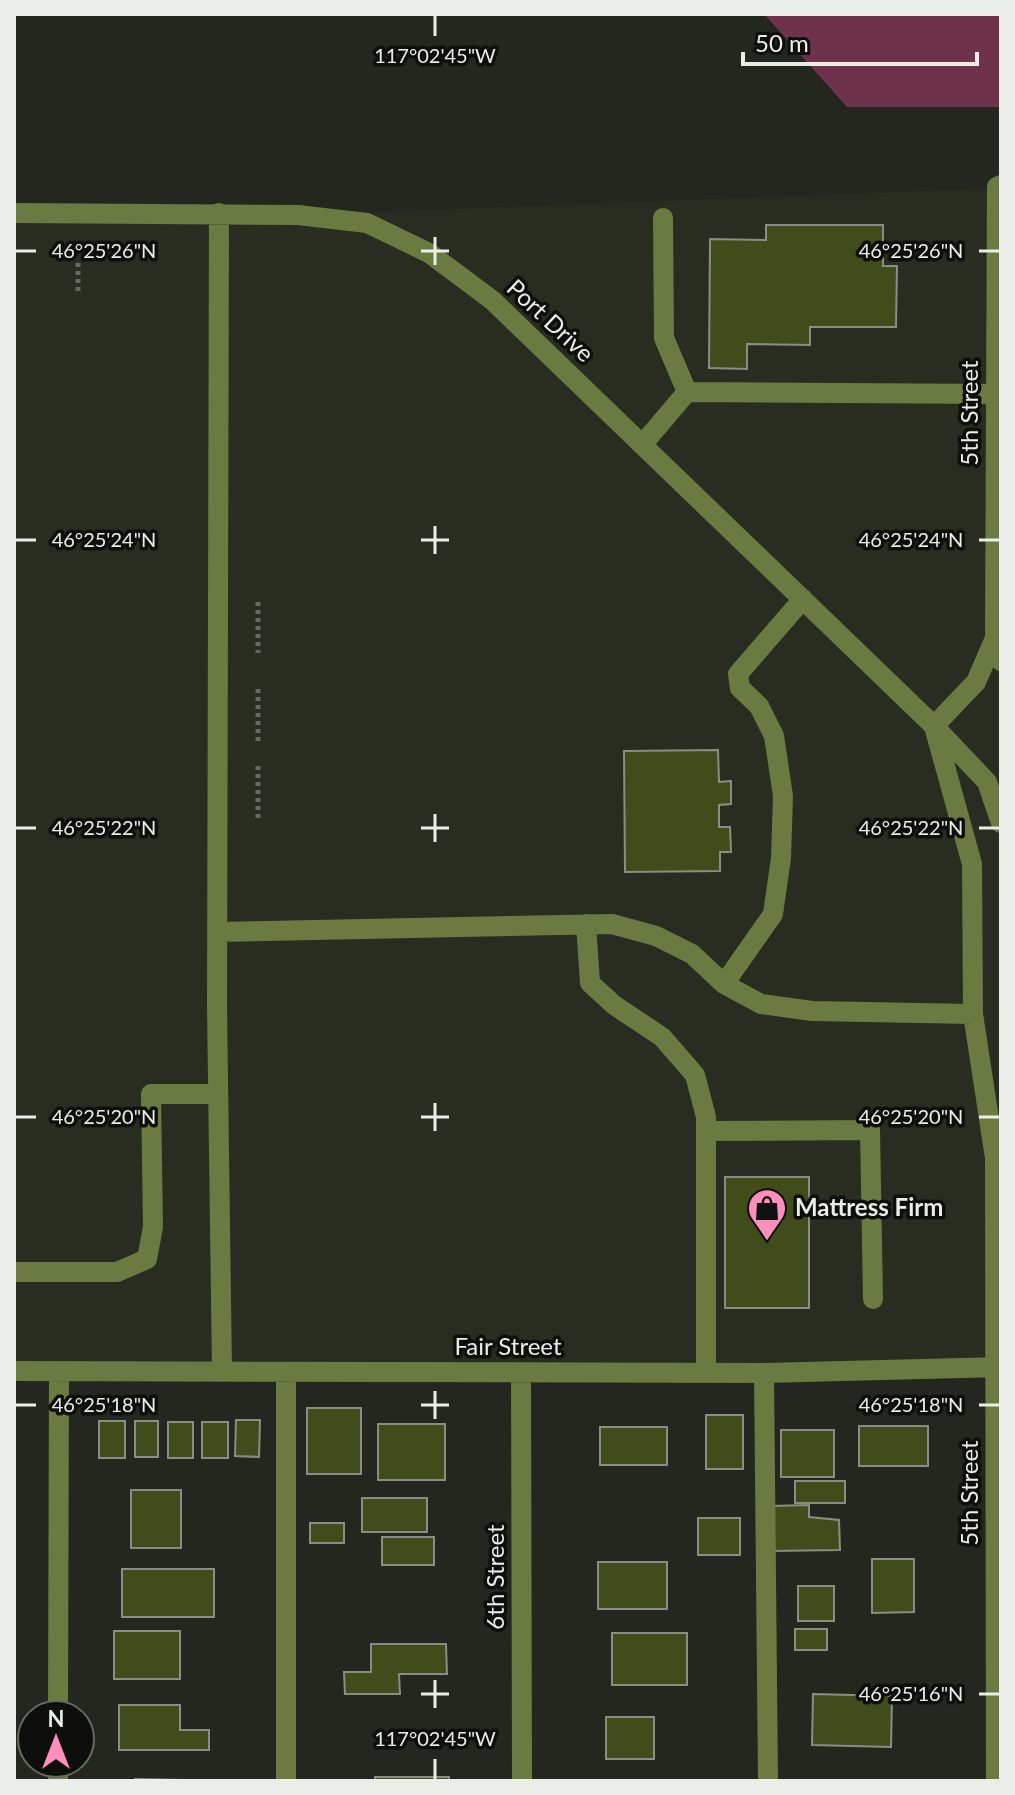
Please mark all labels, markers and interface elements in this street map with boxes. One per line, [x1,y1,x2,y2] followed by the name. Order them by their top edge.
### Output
[743,16,977,66] scale bar
[755,28,809,57] text: 50 m
[374,43,496,67] text: 117°02'45"W
[52,238,156,262] text: 46°25'26"N
[859,238,963,262] text: 46°25'26"N
[502,272,600,367] street label: Port Drive
[954,360,983,466] street label: 5th Street
[52,527,156,551] text: 46°25'24"N
[859,527,963,551] text: 46°25'24"N
[52,815,156,839] text: 46°25'22"N
[859,815,963,839] text: 46°25'22"N
[52,1104,156,1128] text: 46°25'20"N
[859,1104,963,1128] text: 46°25'20"N
[746,1187,788,1242] shop icon: Mattress Firm
[795,1192,943,1221] place label: Mattress Firm
[454,1331,562,1360] street label: Fair Street
[52,1392,156,1416] text: 46°25'18"N
[859,1392,963,1416] text: 46°25'18"N
[954,1440,983,1546] street label: 5th Street
[480,1524,509,1630] street label: 6th Street
[859,1681,963,1705] text: 46°25'16"N
[16,1699,96,1779] north arrow
[48,1705,64,1732] text: N
[374,1726,496,1750] text: 117°02'45"W

